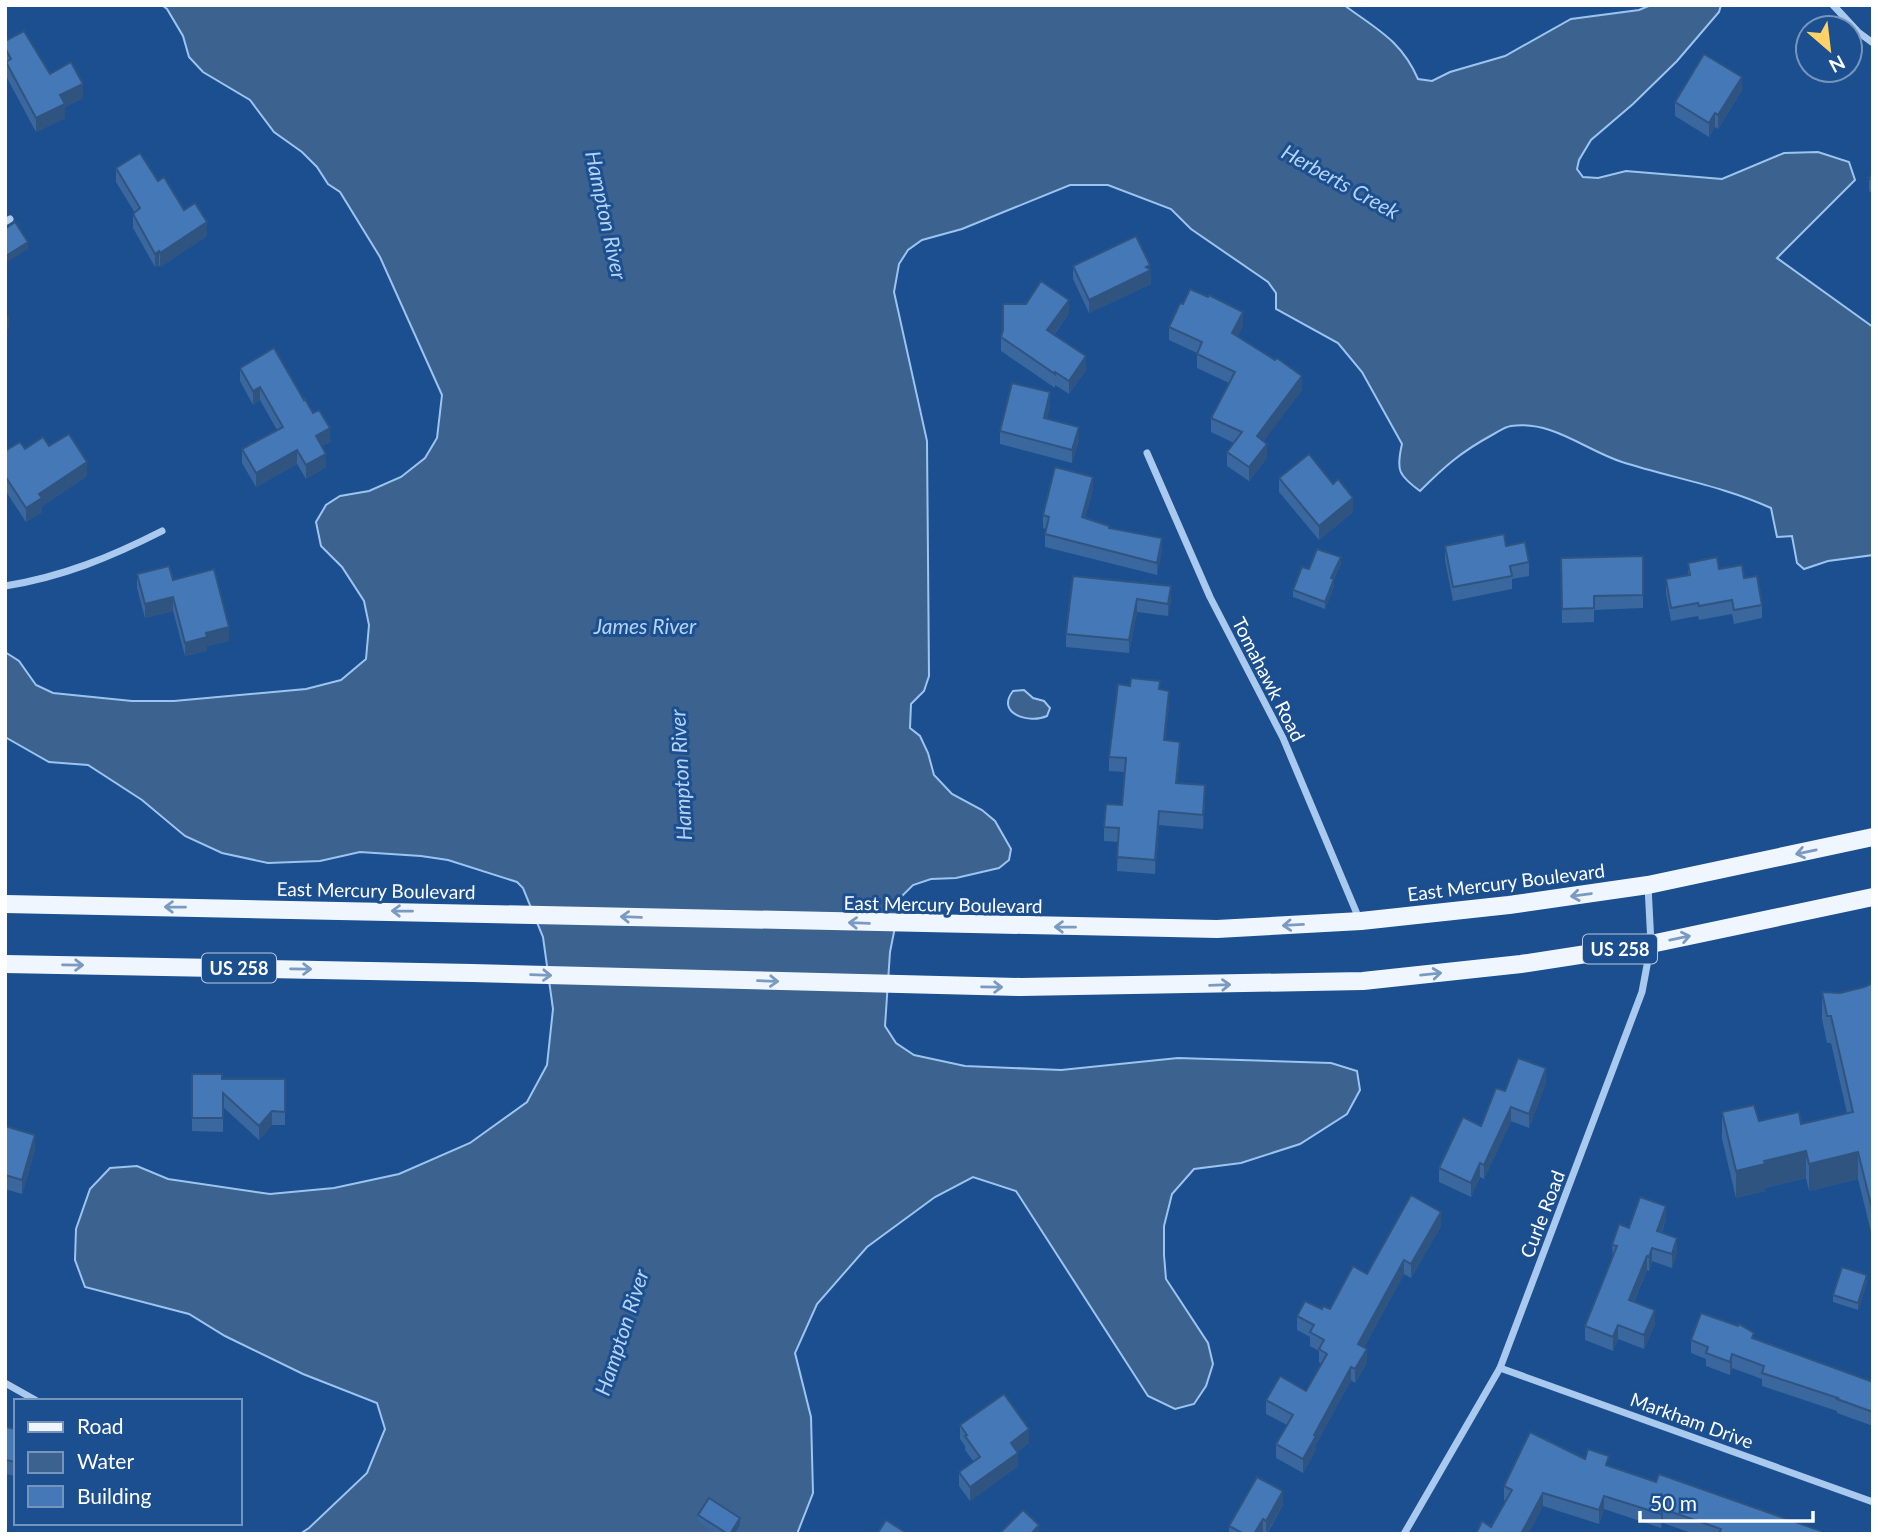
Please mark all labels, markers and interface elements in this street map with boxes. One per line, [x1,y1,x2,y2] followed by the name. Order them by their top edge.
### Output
[1794,14,1864,84] north arrow
[1825,51,1849,78] text: N
[1278,138,1405,224] water label: Herberts Creek
[581,148,633,282] water label: Hampton River
[593,613,697,638] water label: James River
[1228,613,1310,745] street label: Tomahawk Road
[664,708,696,841] water label: Hampton River
[1795,845,1818,859] one-way arrow
[1406,858,1606,906] street label: East Mercury Boulevard
[276,877,476,903] street label: East Mercury Boulevard
[1570,888,1593,901] one-way arrow
[843,891,1043,917] street label: East Mercury Boulevard
[163,900,186,914] one-way arrow
[391,904,414,918] one-way arrow
[620,910,643,923] one-way arrow
[847,916,870,930] one-way arrow
[1282,919,1304,932] one-way arrow
[1054,920,1077,934] one-way arrow
[1668,930,1691,944] one-way arrow
[1583,934,1657,964] road number: US 258
[202,953,276,982] road number: US 258
[62,958,85,972] one-way arrow
[289,963,312,976] one-way arrow
[1419,967,1442,980] one-way arrow
[529,968,552,981] one-way arrow
[756,975,779,988] one-way arrow
[1208,978,1231,991] one-way arrow
[980,980,1003,994] one-way arrow
[1515,1167,1569,1261] street label: Curle Road
[589,1265,653,1398] water label: Hampton River
[1627,1387,1757,1453] street label: Markham Drive
[14,1399,242,1525] legend
[77,1413,124,1438] text: Road
[77,1448,134,1473] text: Water
[1640,1480,1813,1524] scale bar
[77,1483,152,1508] text: Building
[1650,1490,1697,1515] text: 50 m

